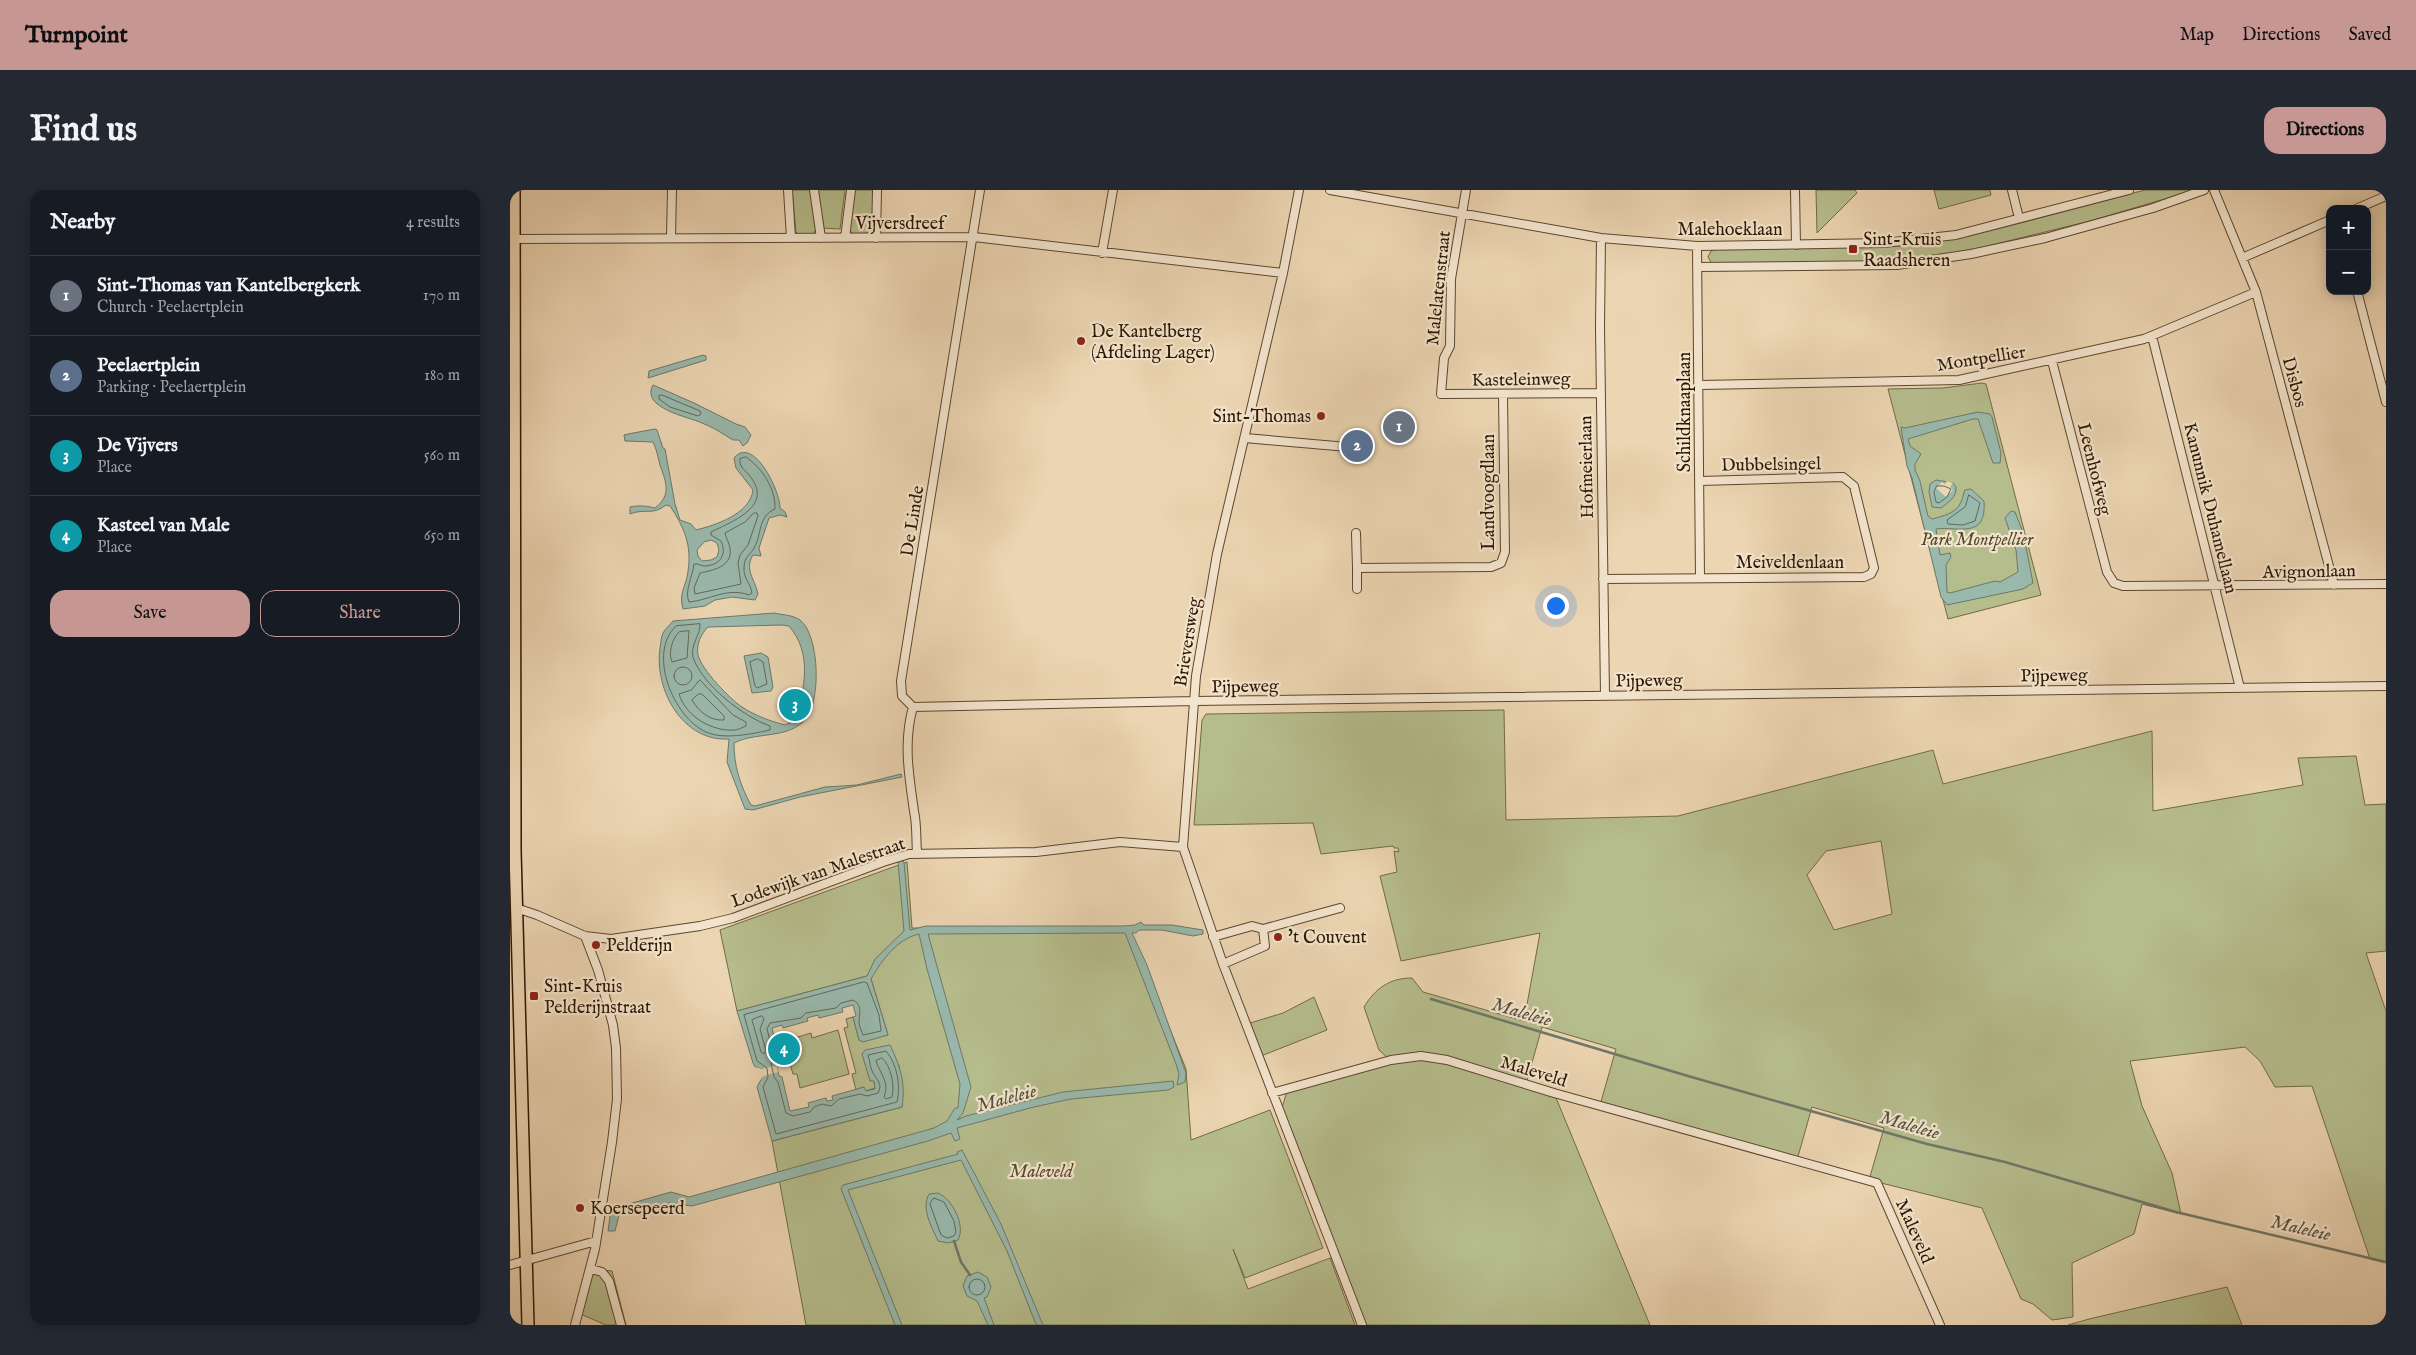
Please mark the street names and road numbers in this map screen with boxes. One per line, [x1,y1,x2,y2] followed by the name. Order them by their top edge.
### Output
[854,213,948,236] street label: Vijversdreef
[1678,219,1783,242] street label: Malehoeklaan
[1422,230,1457,347] street label: Malelatenstraat
[1935,341,2028,378] street label: Montpellier
[1674,351,1697,472] street label: Schildknaaplaan
[2276,355,2311,410] street label: Disbos
[1472,368,1571,393] street label: Kasteleinweg
[1575,415,1600,519] street label: Hofmeierlaan
[2177,420,2242,597] street label: Kanunnik Duhamellaan
[2071,421,2116,518] street label: Leenhofweg
[1478,433,1501,550] street label: Landvoogdlaan
[1721,453,1821,478] street label: Dubbelsingel
[897,484,930,558] street label: De Linde
[1736,552,1845,575] street label: Meiveldenlaan
[2261,560,2356,585] street label: Avignonlaan
[1170,596,1207,689] street label: Brieversweg
[2020,664,2088,689] street label: Pijpeweg
[1615,669,1683,694] street label: Pijpeweg
[1211,675,1279,700] street label: Pijpeweg
[728,833,909,914] street label: Lodewijk van Malestraat
[1497,1051,1570,1094] street label: Maleveld
[1889,1196,1938,1268] street label: Maleveld

